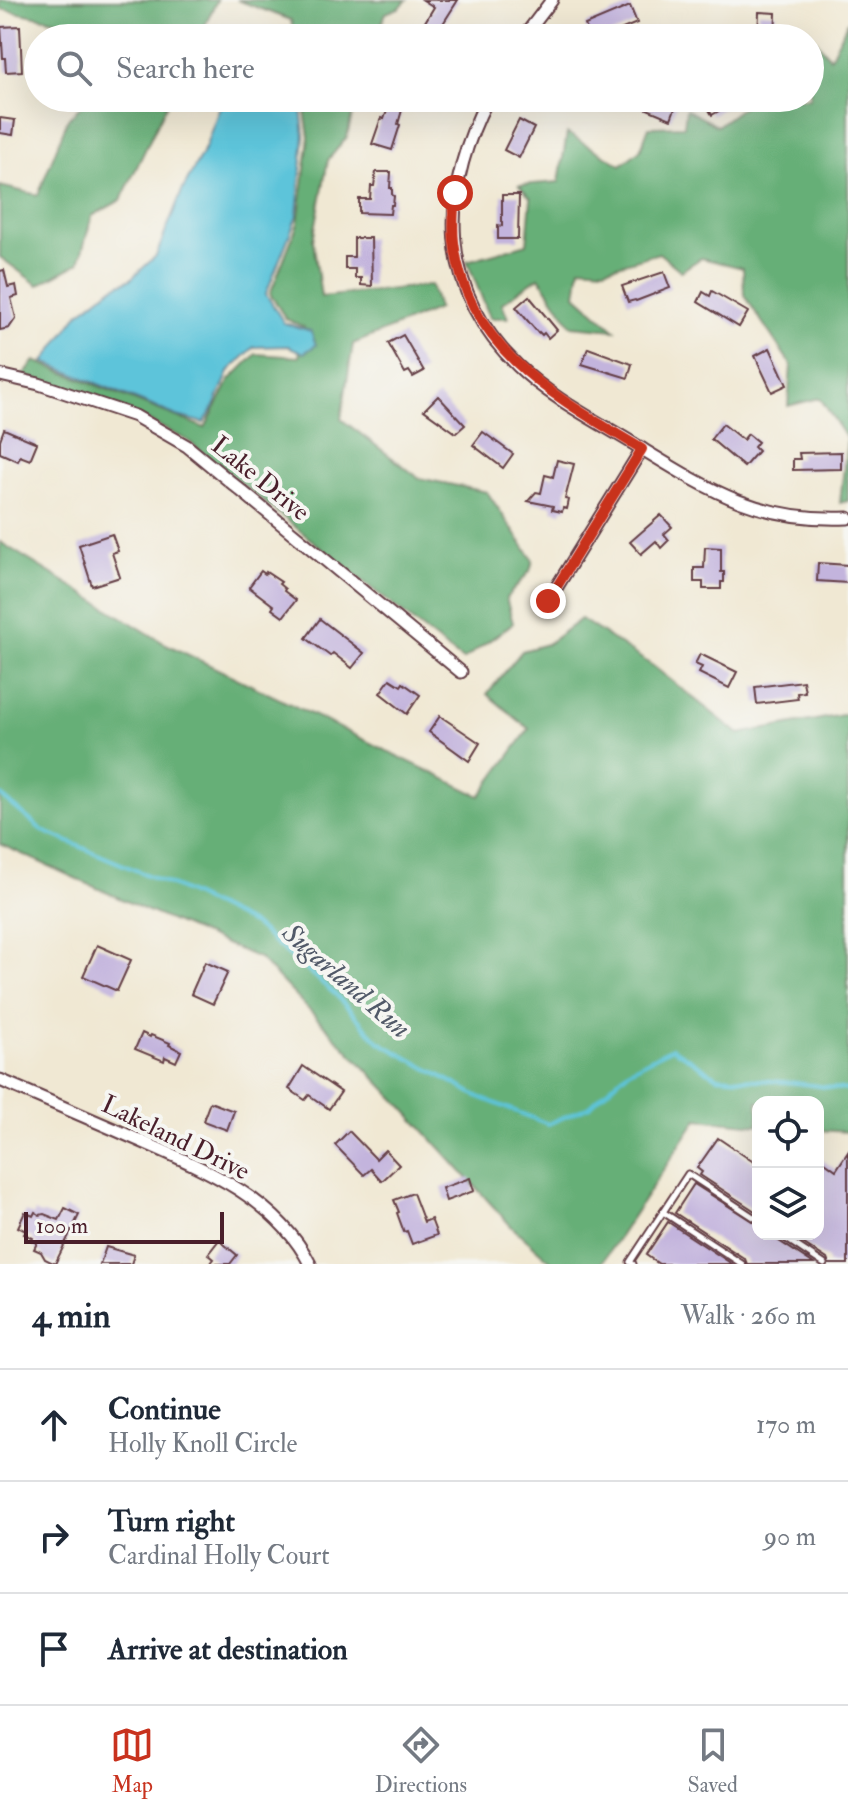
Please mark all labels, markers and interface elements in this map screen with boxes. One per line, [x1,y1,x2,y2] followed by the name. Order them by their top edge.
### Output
[24,24,824,112] search box
[52,46,96,90] icon: search
[116,50,255,87] text: Search here
[437,175,473,211] route start
[205,429,316,528] street label: Lake Drive
[530,583,566,619] route end
[274,915,417,1046] water label: Sugarland Run
[96,1088,255,1188] street label: Lakeland Drive
[752,1096,824,1240] map controls
[752,1096,824,1168] button: locate
[752,1168,824,1240] button: layers
[24,1208,224,1244] scale bar
[36,1212,88,1240] text: 100 m
[32,1295,110,1338] text: 4 min
[681,1300,816,1332] text: Walk · 260 m
[108,1391,221,1428] text: Continue
[32,1403,76,1447] icon: ahead
[756,1409,816,1441] text: 170 m
[108,1428,297,1460] text: Holly Knoll Circle
[108,1503,235,1540] text: Turn right
[32,1515,76,1559] icon: right
[764,1521,816,1553] text: 90 m
[108,1540,330,1572] text: Cardinal Holly Court
[32,1627,76,1671] icon: arrive
[108,1631,348,1668] text: Arrive at destination
[110,1723,154,1799] tab: Map
[375,1723,467,1799] tab: Directions
[688,1723,738,1799] tab: Saved

